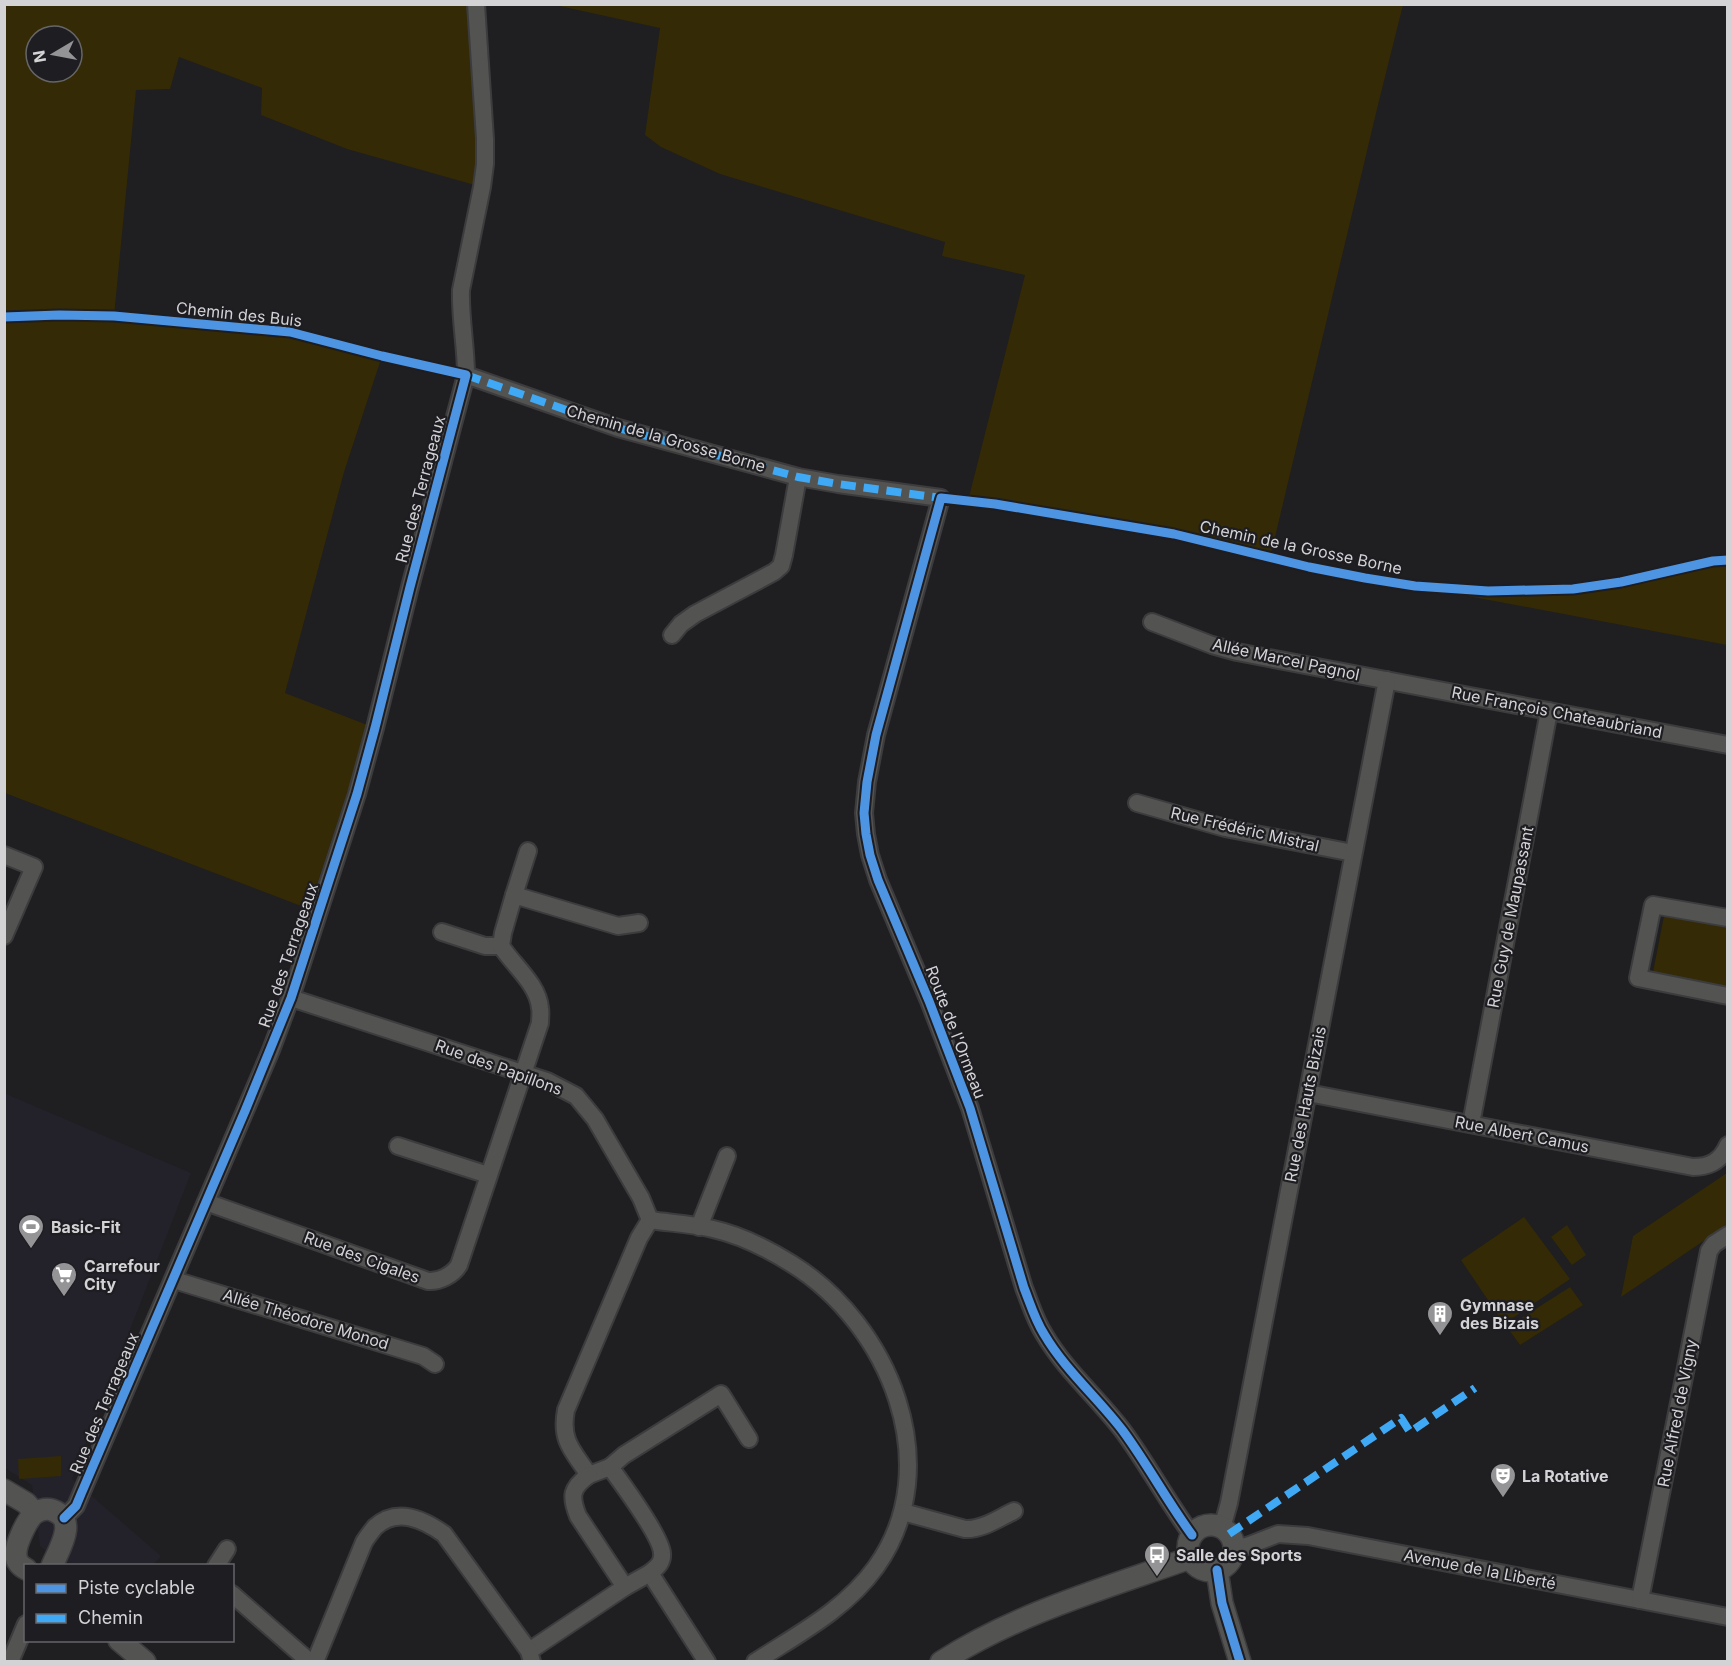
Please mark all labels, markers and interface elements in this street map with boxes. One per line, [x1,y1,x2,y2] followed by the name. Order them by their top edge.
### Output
[24,24,84,84] north arrow
[28,49,50,64] text: N
[175,297,303,331] street label: Chemin des Buis
[564,400,768,476] street label: Chemin de la Grosse Borne
[391,413,449,565] street label: Rue des Terrageaux
[1198,516,1404,578] street label: Chemin de la Grosse Borne
[1211,634,1361,684] street label: Allée Marcel Pagnol
[1450,682,1664,742] street label: Rue François Chateaubriand
[1169,802,1321,856] street label: Rue Frédéric Mistral
[1483,825,1537,1009] street label: Rue Guy de Maupassant
[254,880,322,1030] street label: Rue des Terrageaux
[921,963,991,1101] street label: Route de l'Ormeau
[1280,1024,1330,1184] street label: Rue des Hauts Bizais
[433,1035,565,1099] street label: Rue des Papillons
[1453,1111,1591,1157] street label: Rue Albert Camus
[16,1212,46,1250] sports icon: Basic-Fit
[51,1217,121,1237] place label: Basic-Fit
[301,1227,423,1287] street label: Rue des Cigales
[84,1256,160,1294] place label: Carrefour City
[49,1260,79,1298] supermarket icon: Carrefour City
[221,1284,391,1354] street label: Allée Théodore Monod
[1460,1295,1539,1333] place label: Gymnase des Bizais
[1425,1299,1455,1337] building icon: Gymnase des Bizais
[65,1329,143,1477] street label: Rue des Terrageaux
[1653,1337,1701,1489] street label: Rue Alfred de Vigny
[1488,1461,1518,1499] theatre icon: La Rotative
[1522,1466,1609,1486] place label: La Rotative
[1142,1540,1172,1578] bus stop icon: Salle des Sports
[1402,1544,1558,1594] street label: Avenue de la Liberté
[1176,1545,1302,1565] place label: Salle des Sports
[24,1564,234,1642] legend
[78,1577,195,1598] text: Piste cyclable
[78,1607,143,1628] text: Chemin

